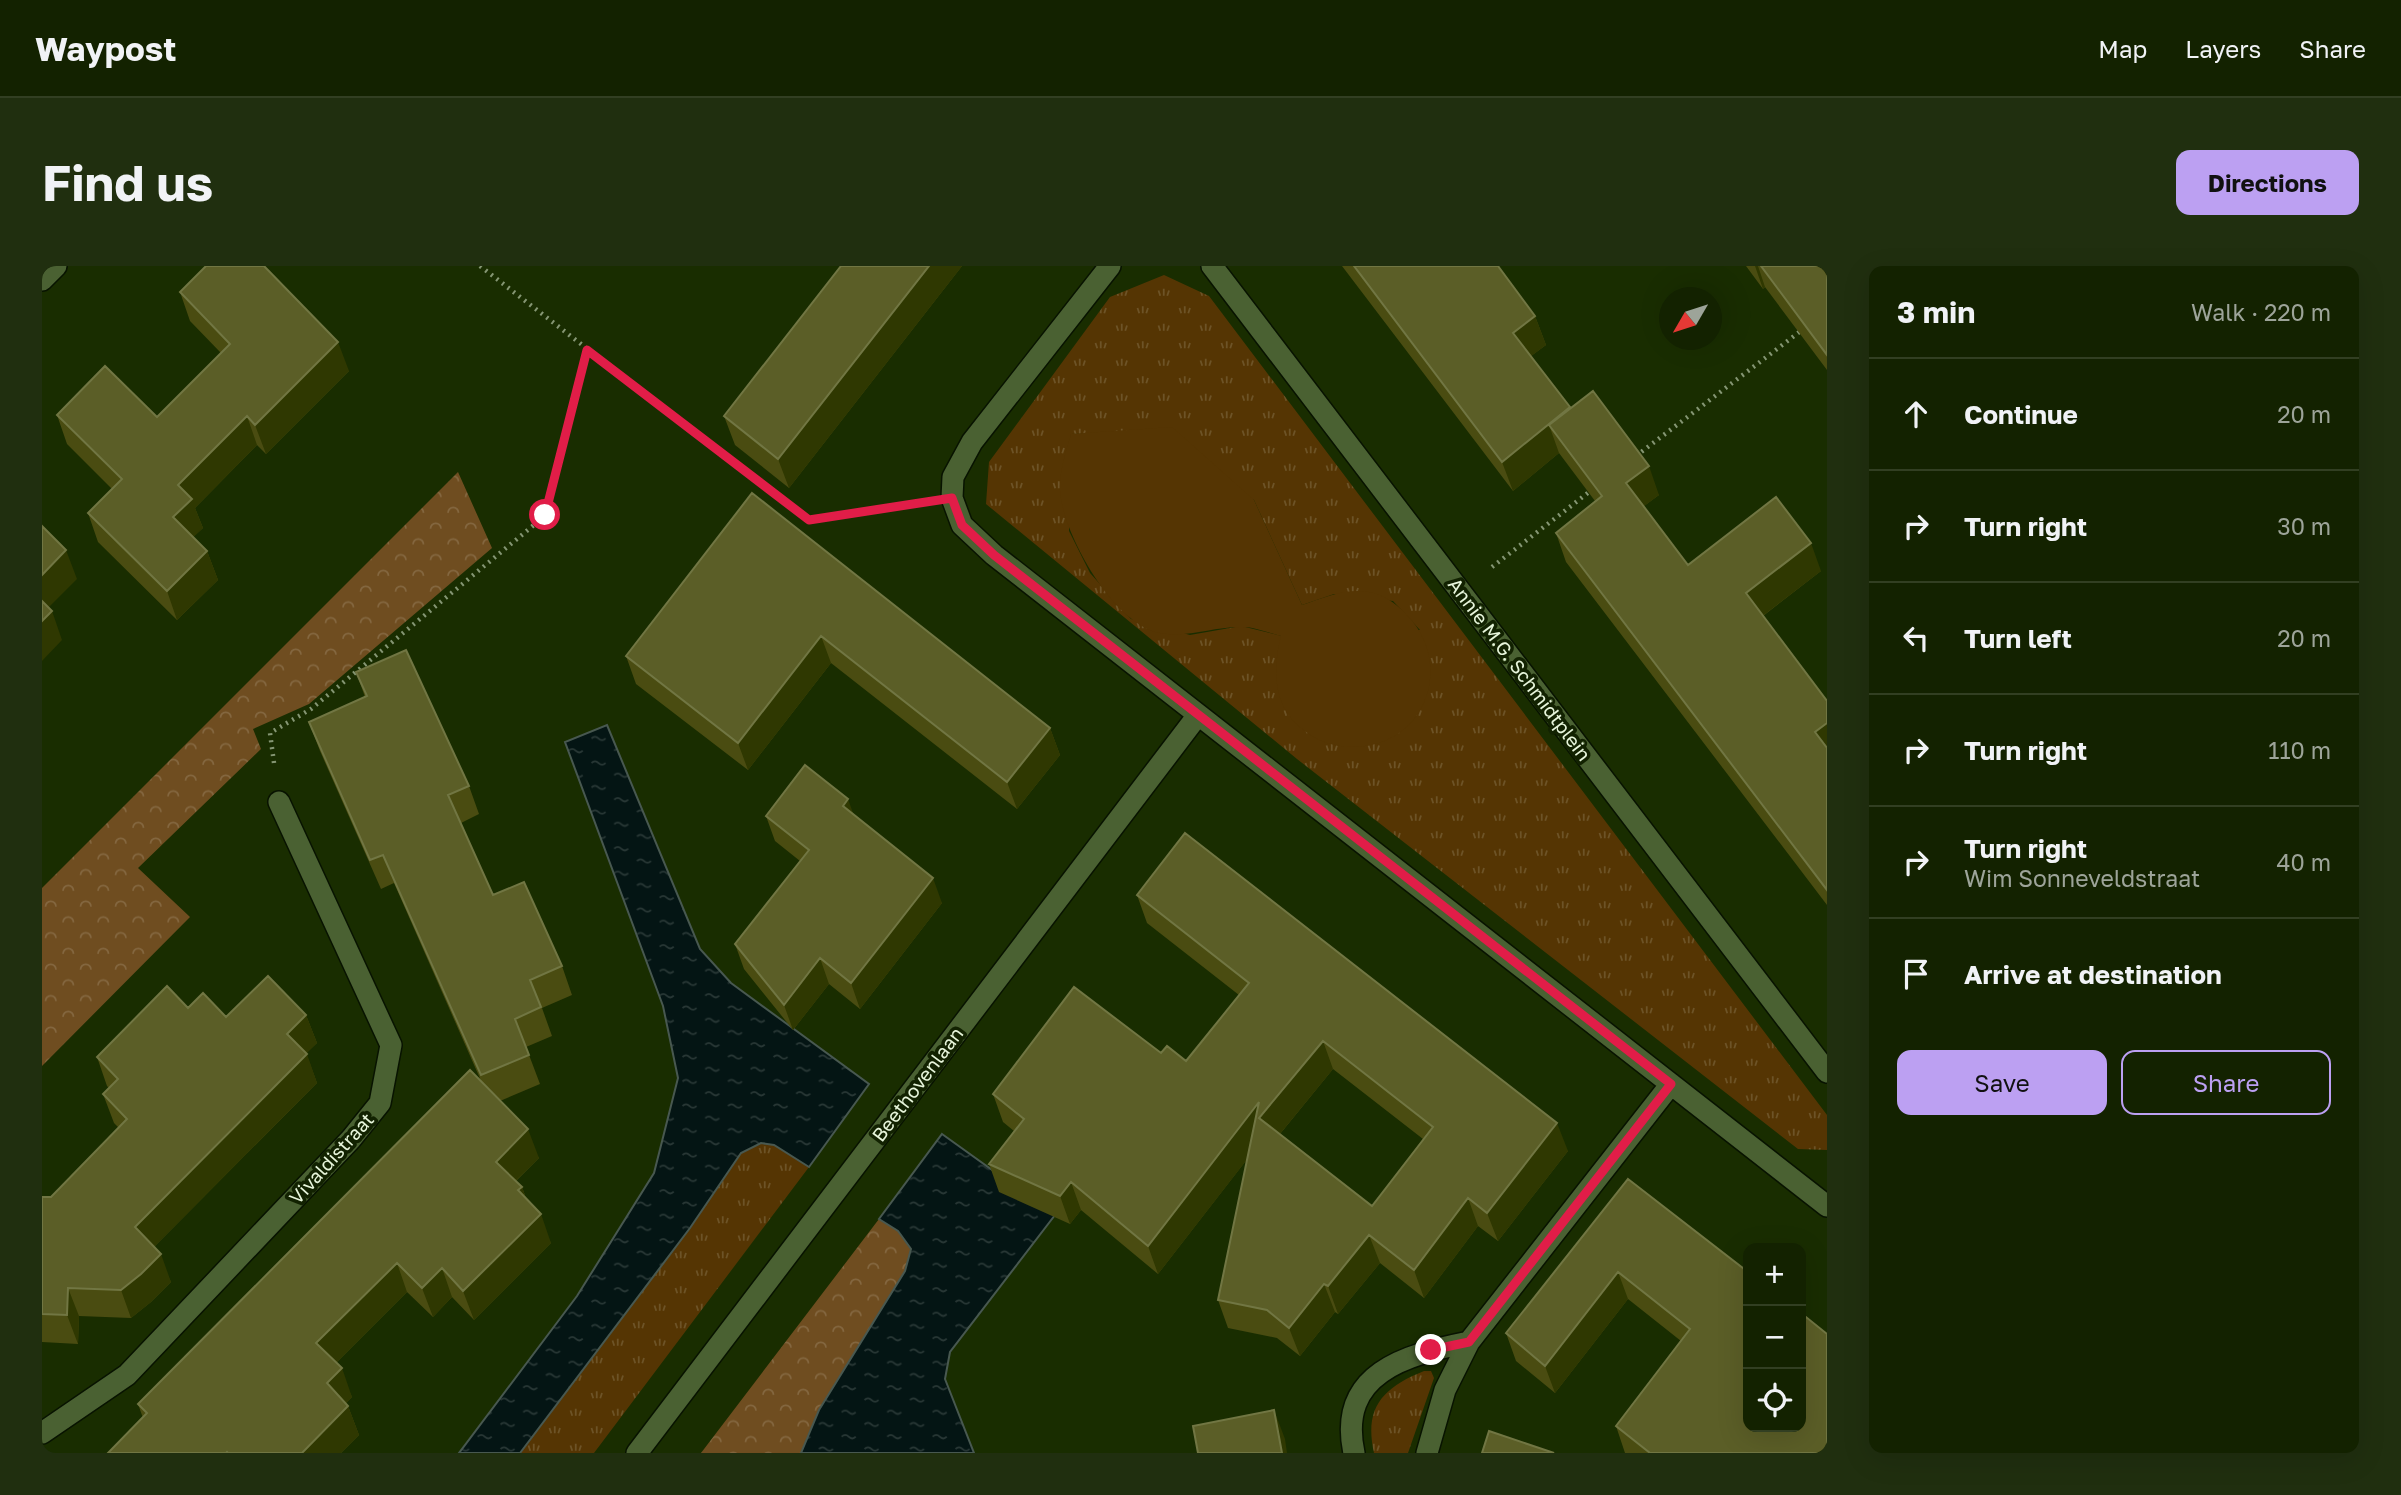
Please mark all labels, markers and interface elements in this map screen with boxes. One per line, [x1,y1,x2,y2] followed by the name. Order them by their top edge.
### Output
[35,29,176,68] text: Waypost
[2098,34,2147,63] text: Map
[2185,34,2261,63] text: Layers
[2299,34,2366,63] text: Share
[2176,150,2359,215] button: Directions
[42,153,213,212] text: Find us
[1659,287,1722,350] north arrow
[1897,294,1975,330] text: 3 min
[2191,298,2331,326] text: Walk · 220 m
[1897,395,1935,433] icon: ahead
[1964,399,2078,430] text: Continue
[2277,400,2331,428] text: 20 m
[529,499,560,530] route start
[1897,507,1935,545] icon: right
[1964,511,2087,542] text: Turn right
[2277,512,2331,540] text: 30 m
[1444,573,1596,765] street label: Annie M.G. Schmidtplein
[1897,619,1935,657] icon: left
[1964,623,2072,654] text: Turn left
[2277,624,2331,652] text: 20 m
[1897,731,1935,769] icon: right
[1964,735,2087,766] text: Turn right
[2268,736,2331,764] text: 110 m
[1964,833,2087,864] text: Turn right
[1897,843,1935,881] icon: right
[2277,848,2331,876] text: 40 m
[1964,864,2200,892] text: Wim Sonneveldstraat
[1897,955,1935,993] icon: arrive
[1964,959,2222,990] text: Arrive at destination
[867,1022,967,1146] street label: Beethovenlaan
[1897,1050,2107,1115] button: Save
[2121,1050,2331,1115] button: Share
[284,1108,378,1208] street label: Vivaldistraat
[1743,1243,1806,1432] map controls
[1743,1243,1806,1306] button: +
[1743,1306,1806,1369] button: −
[1415,1334,1446,1365] route end
[1743,1369,1806,1432] button: locate

